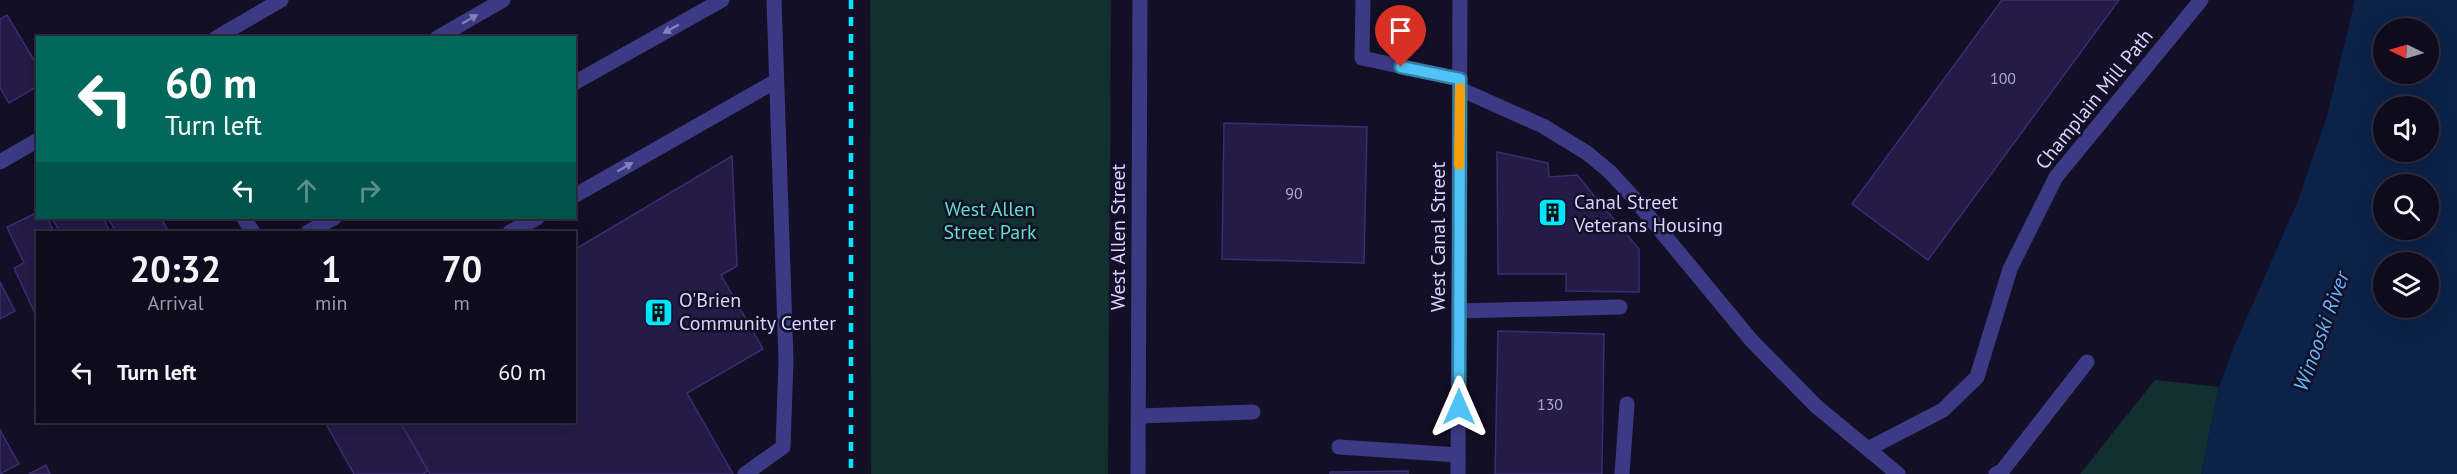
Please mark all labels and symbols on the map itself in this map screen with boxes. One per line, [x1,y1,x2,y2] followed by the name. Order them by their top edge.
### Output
[1375,5,1426,67] pin
[462,14,479,24] one-way arrow
[2373,18,2439,84] north arrow
[663,23,679,34] one-way arrow
[2029,24,2159,174] street label: Champlain Mill Path
[1990,68,2016,88] house number: 100
[617,162,634,172] one-way arrow
[1425,162,1451,312] street label: West Canal Street
[1105,163,1131,310] street label: West Allen Street
[1285,183,1303,203] house number: 90
[1573,189,1723,238] place label: Canal Street Veterans Housing
[943,196,1037,245] park label: West Allen Street Park
[1537,197,1569,229] building icon: Canal Street Veterans Housing
[2287,265,2356,395] water label: Winooski River
[679,287,836,336] place label: O'Brien Community Center
[642,296,674,328] building icon: O'Brien Community Center
[1427,375,1491,439] position arrow
[1537,394,1563,414] house number: 130

